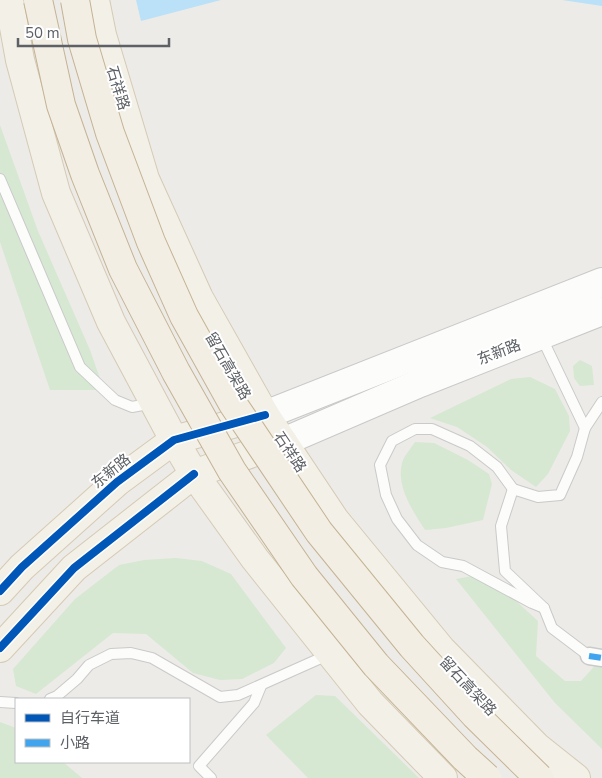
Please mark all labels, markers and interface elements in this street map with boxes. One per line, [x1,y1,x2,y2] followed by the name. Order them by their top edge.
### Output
[18,15,169,47] scale bar
[25,23,60,43] text: 50 m
[102,64,134,112] street label: 石祥路
[201,329,255,403] street label: 留石高架路
[474,335,524,369] street label: 东新路
[269,428,311,476] street label: 石祥路
[87,449,135,493] street label: 东新路
[435,652,501,720] street label: 留石高架路
[15,698,190,763] legend
[60,708,120,728] text: 自行车道
[60,733,90,753] text: 小路

